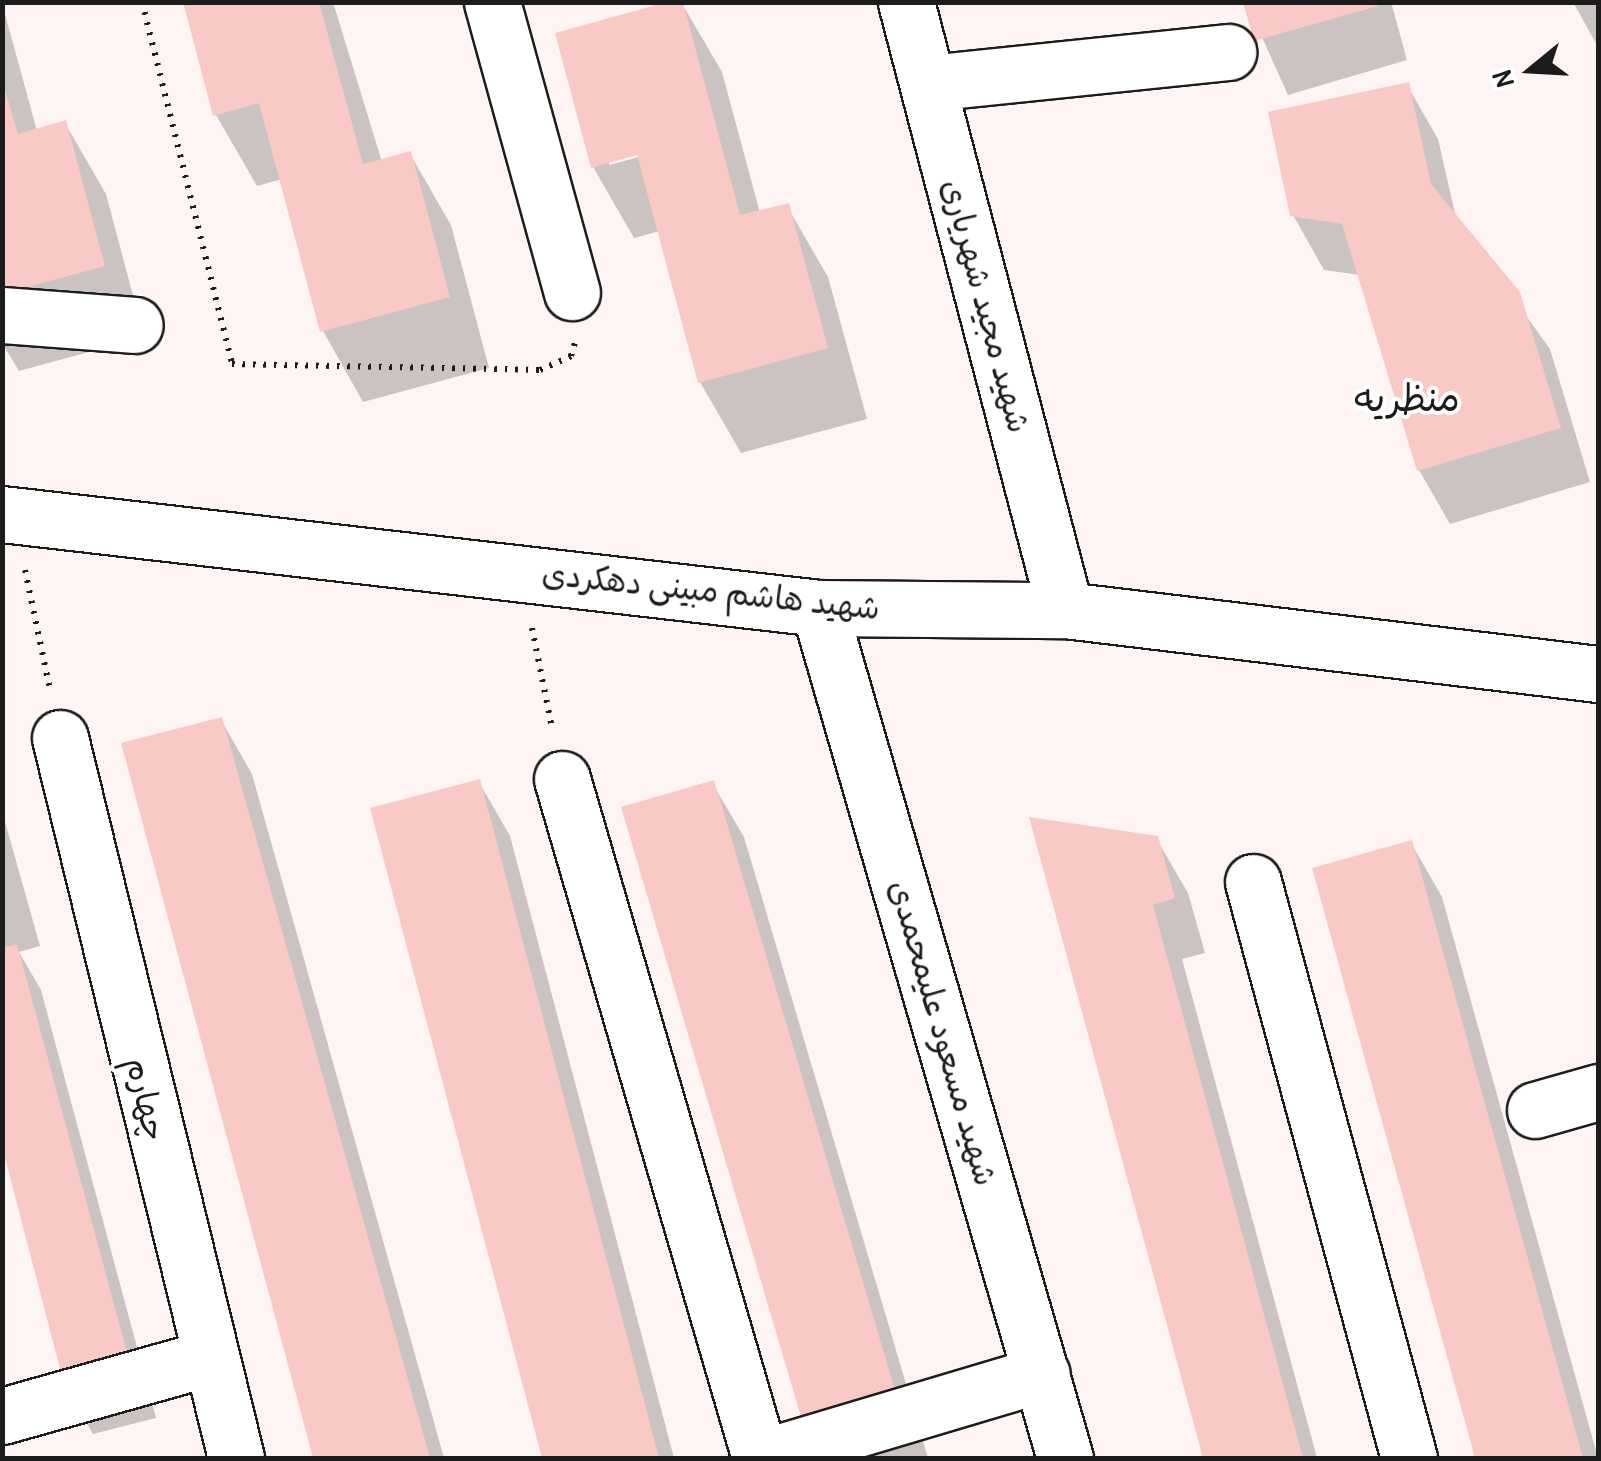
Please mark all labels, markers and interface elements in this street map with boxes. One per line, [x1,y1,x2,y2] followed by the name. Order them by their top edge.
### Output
[1481,20,1581,120] north arrow
[1482,66,1523,92] text: N
[934,175,1038,437] street label: شهید مجید شهریاری
[1354,375,1460,421] district label: منظریه
[540,554,882,628] street label: شهید هاشم مبینی دهکردی
[881,876,1005,1190] street label: شهید مسعود علیمحمدی
[118,1054,174,1144] street label: چهارم

